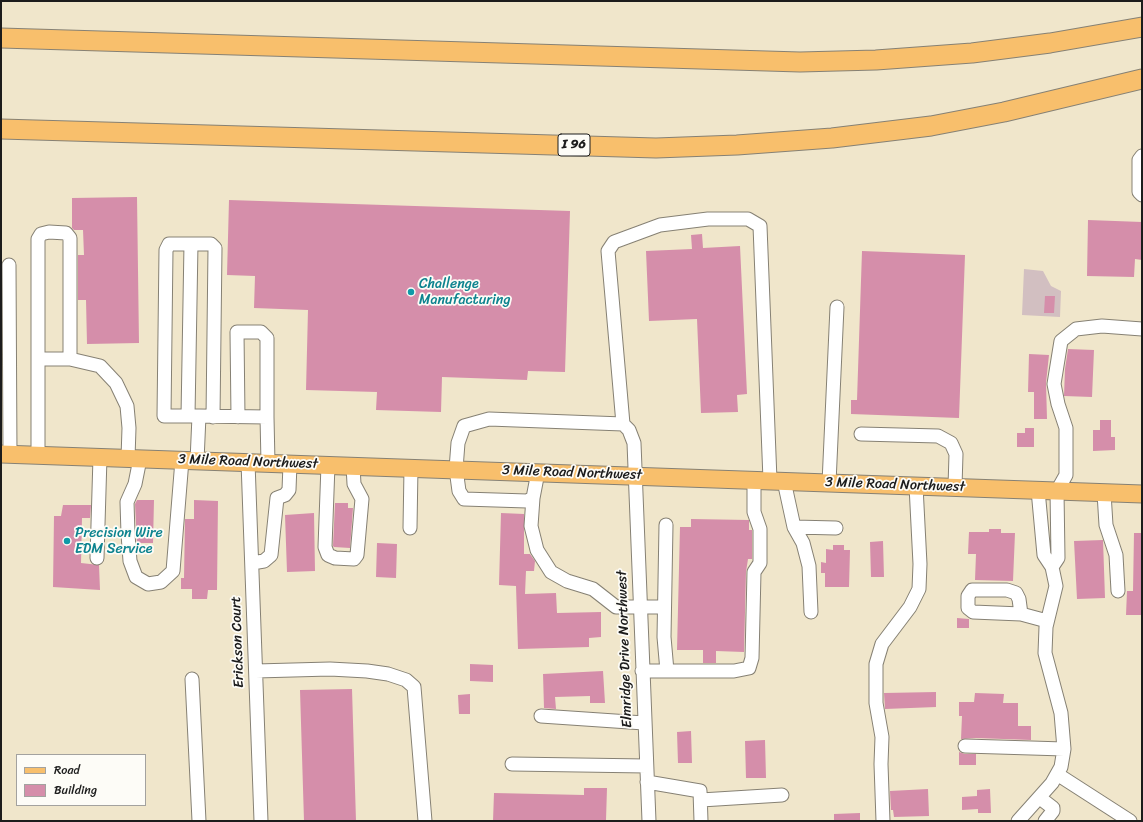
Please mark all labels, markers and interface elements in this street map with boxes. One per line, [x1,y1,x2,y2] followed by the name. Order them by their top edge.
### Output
[558,134,590,156] road number: I 96
[419,276,510,308] place label: Challenge Manufacturing
[406,287,416,297] marker: Challenge Manufacturing
[178,451,318,473] street label: 3 Mile Road Northwest
[502,462,642,484] street label: 3 Mile Road Northwest
[825,474,965,496] street label: 3 Mile Road Northwest
[75,525,163,558] place label: Precision Wire EDM Service
[62,536,72,546] marker: Precision Wire EDM Service
[614,570,636,728] street label: Elmridge Drive Northwest
[228,596,248,688] street label: Erickson Court
[16,754,146,806] legend
[54,759,80,781] text: Road
[54,779,97,801] text: Building

